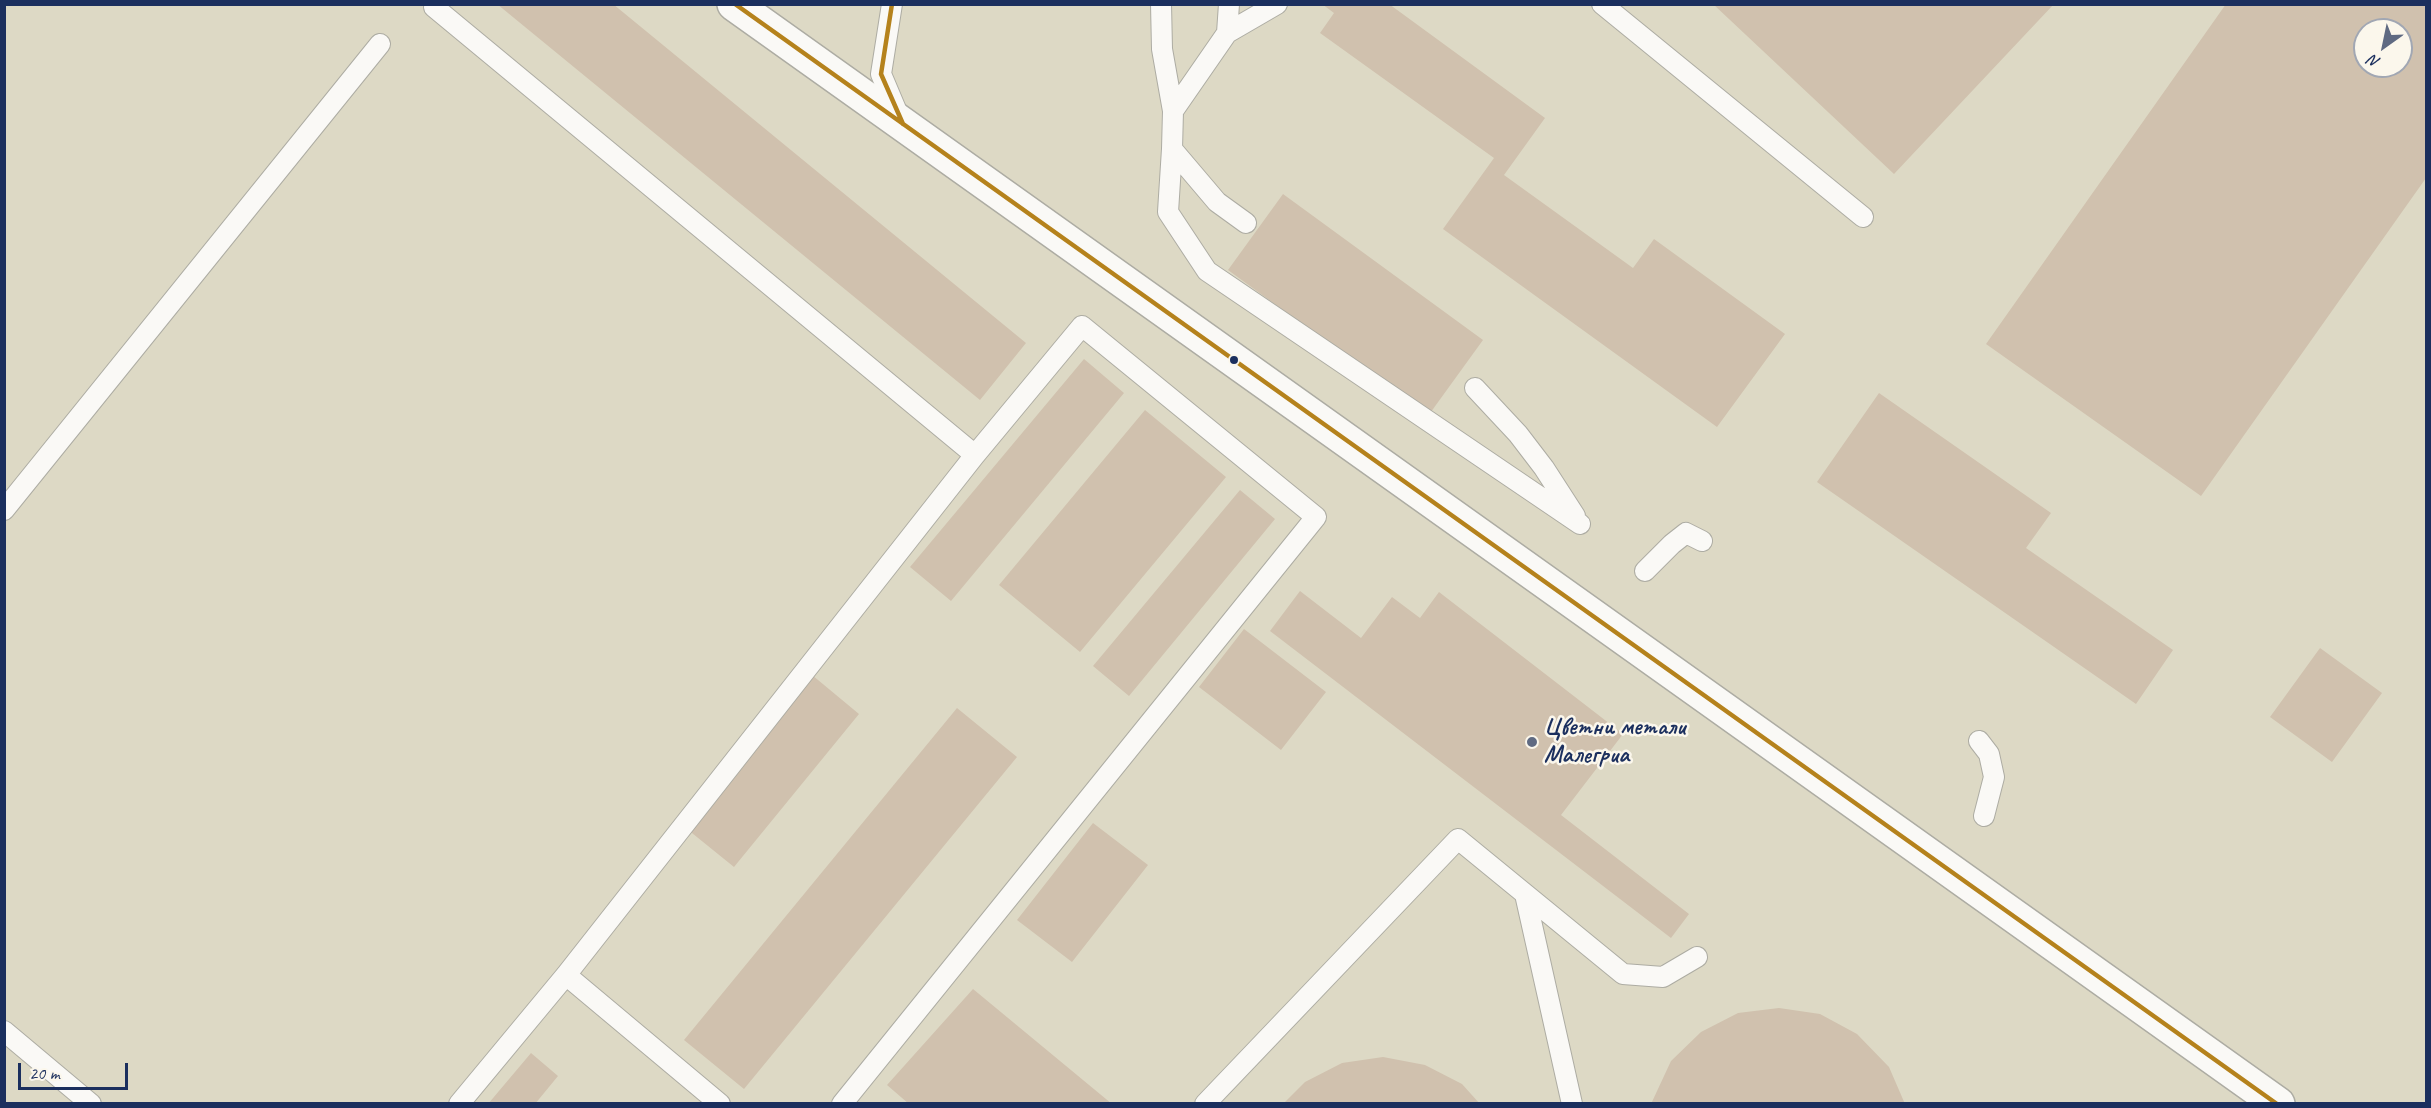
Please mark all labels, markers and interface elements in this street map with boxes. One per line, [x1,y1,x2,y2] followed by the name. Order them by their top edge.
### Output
[2353,18,2413,78] north arrow
[2365,50,2384,73] text: N
[1228,354,1240,366] unlabelled marker
[1544,714,1685,770] place label: Цветни метали Малегриа
[1525,735,1539,749] marker: Цветни метали Малегриа
[21,1051,130,1089] scale bar
[29,1062,60,1084] text: 20 m

